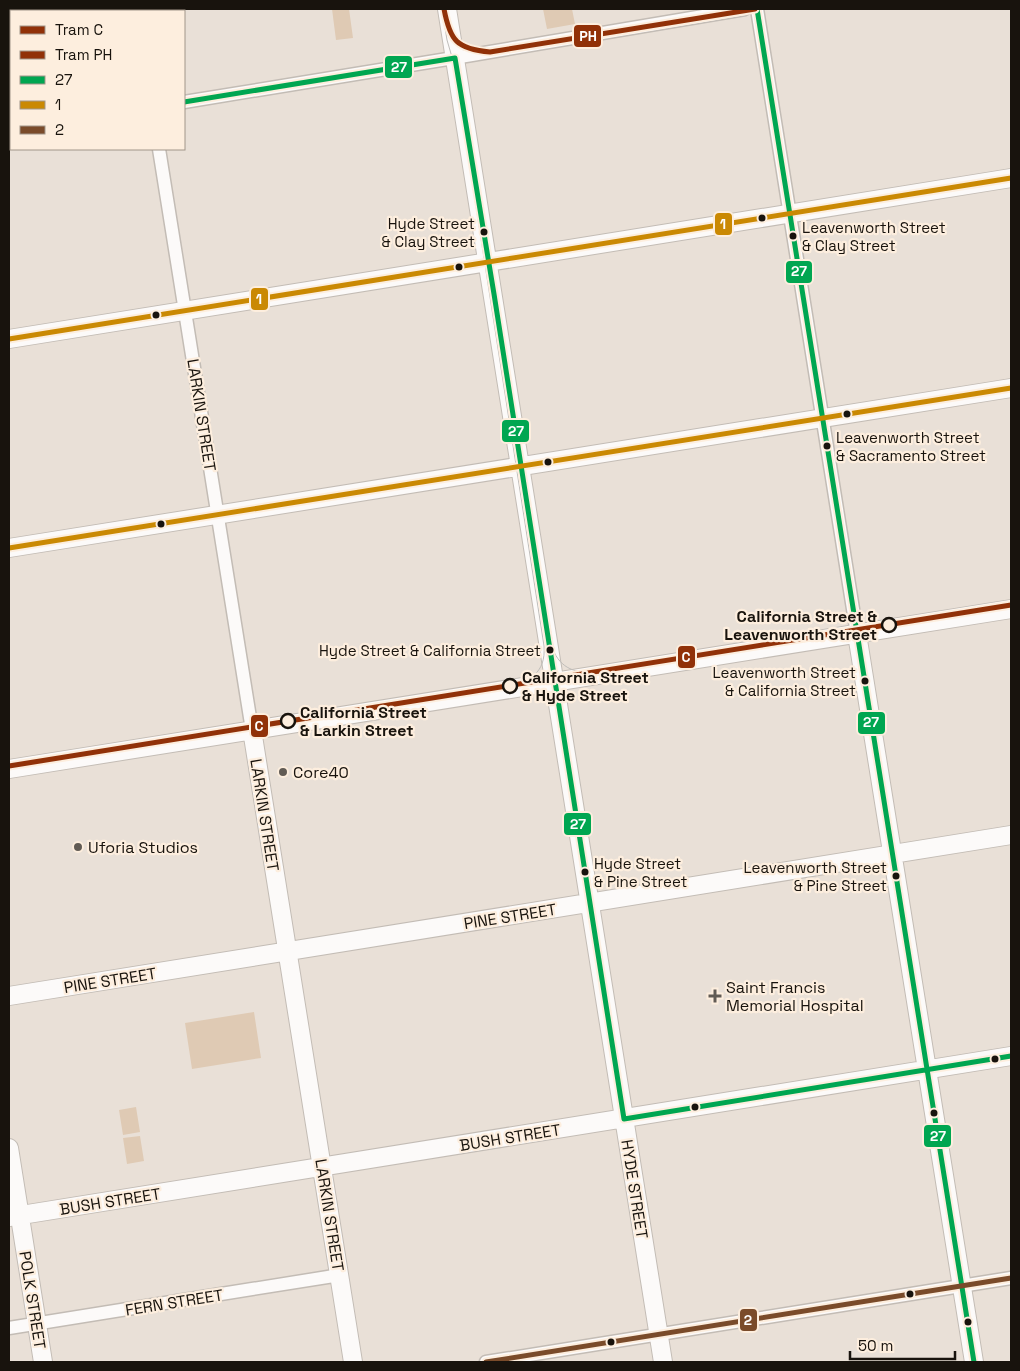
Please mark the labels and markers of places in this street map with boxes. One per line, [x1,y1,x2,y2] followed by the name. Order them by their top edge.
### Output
[757,213,767,223] unlabelled marker
[381,214,475,251] place label: Hyde Street & Clay Street
[802,218,946,255] place label: Leavenworth Street & Clay Street
[479,227,489,237] marker: Hyde Street & Clay Street
[788,231,798,241] marker: Leavenworth Street & Clay Street
[454,262,464,272] unlabelled marker
[151,310,161,320] unlabelled marker
[842,409,852,419] unlabelled marker
[836,428,986,465] place label: Leavenworth Street & Sacramento Street
[822,441,832,451] marker: Leavenworth Street & Sacramento Street
[543,457,553,467] unlabelled marker
[156,519,166,529] unlabelled marker
[724,606,878,645] place label: California Street & Leavenworth Street
[881,617,897,633] marker: California Street & Leavenworth Street
[319,641,541,660] place label: Hyde Street & California Street
[545,645,555,655] marker: Hyde Street & California Street
[712,663,856,700] place label: Leavenworth Street & California Street
[522,667,649,706] place label: California Street & Hyde Street
[860,676,870,686] marker: Leavenworth Street & California Street
[502,678,518,694] marker: California Street & Hyde Street
[300,702,427,741] place label: California Street & Larkin Street
[280,713,296,729] marker: California Street & Larkin Street
[293,762,349,783] place label: Core40
[277,766,289,778] marker: Core40
[88,837,198,858] place label: Uforia Studios
[72,841,84,853] marker: Uforia Studios
[594,854,687,891] place label: Hyde Street & Pine Street
[743,858,887,895] place label: Leavenworth Street & Pine Street
[580,867,590,877] marker: Hyde Street & Pine Street
[891,871,901,881] marker: Leavenworth Street & Pine Street
[726,977,864,1016] place label: Saint Francis Memorial Hospital
[708,989,722,1003] marker: Saint Francis Memorial Hospital
[990,1054,1000,1064] unlabelled marker
[690,1102,700,1112] unlabelled marker
[929,1108,939,1118] unlabelled marker
[905,1289,915,1299] unlabelled marker
[963,1317,973,1327] unlabelled marker
[606,1337,616,1347] unlabelled marker

